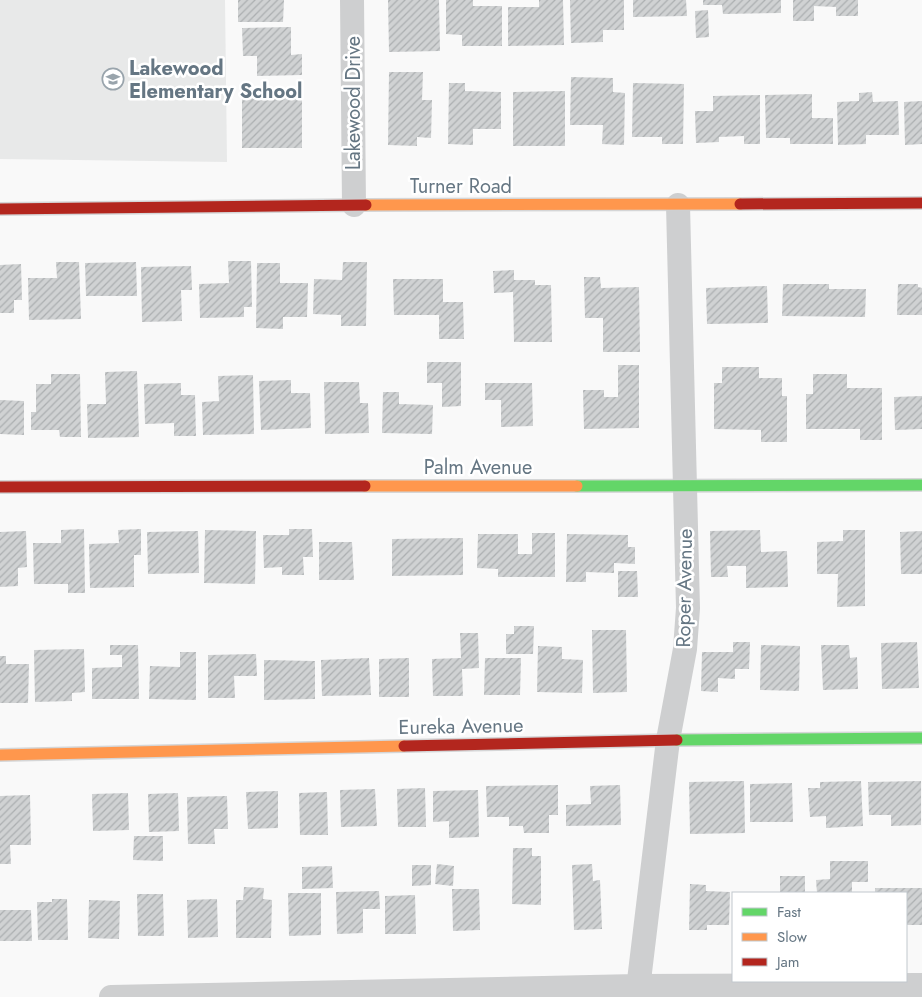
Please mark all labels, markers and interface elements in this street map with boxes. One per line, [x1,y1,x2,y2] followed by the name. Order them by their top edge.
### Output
[339,36,368,170] street label: Lakewood Drive
[129,54,302,106] place label: Lakewood Elementary School
[101,67,125,91] school or university icon: Lakewood Elementary School
[410,172,512,201] street label: Turner Road
[424,453,532,482] street label: Palm Avenue
[669,528,700,648] street label: Roper Avenue
[398,711,524,742] street label: Eureka Avenue
[732,892,907,982] legend
[777,901,801,923] text: Fast
[777,926,808,948] text: Slow
[775,951,800,973] text: Jam

